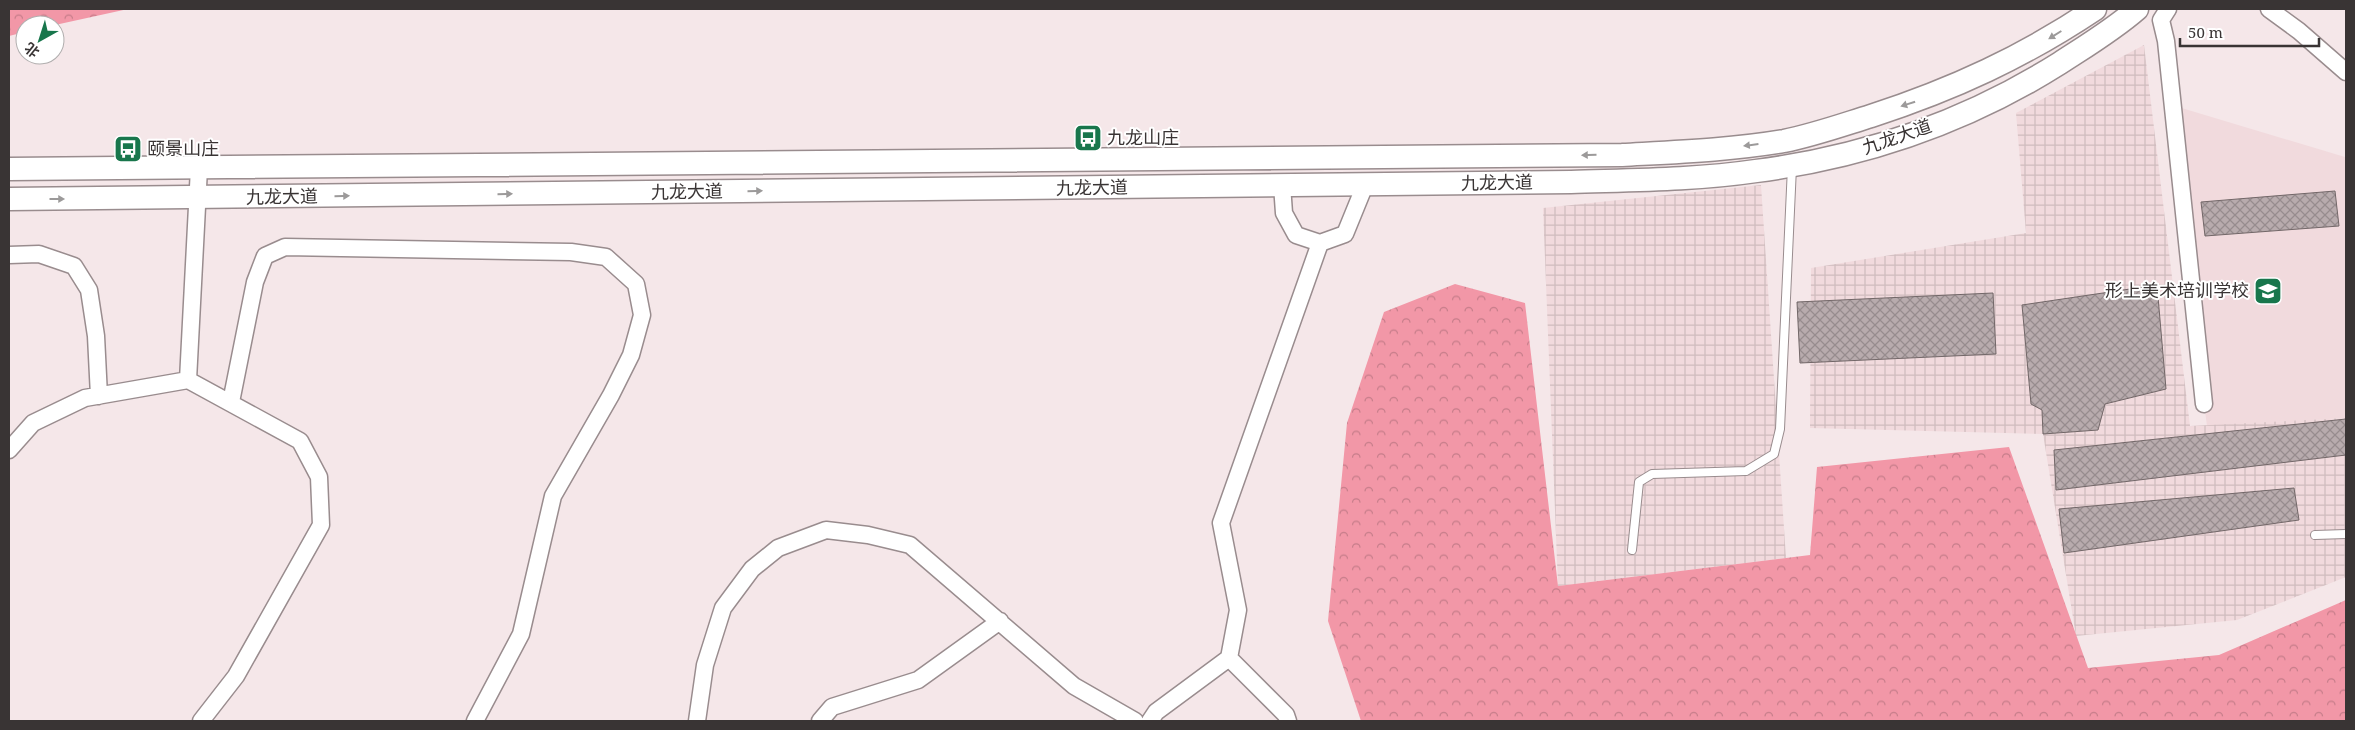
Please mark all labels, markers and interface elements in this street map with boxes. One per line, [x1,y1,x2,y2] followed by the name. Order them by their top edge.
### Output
[15,15,65,65] north arrow
[2180,15,2319,47] scale bar
[2188,22,2223,42] text: 50 m
[2048,31,2061,40] one-way arrow
[20,39,43,62] text: 北
[1900,101,1915,109] one-way arrow
[1859,113,1935,159] street label: 九龙大道
[1073,123,1103,153] bus stop icon: 九龙山庄
[1107,125,1179,149] place label: 九龙山庄
[113,134,143,164] bus stop icon: 颐景山庄
[147,136,219,160] place label: 颐景山庄
[1743,141,1759,149] one-way arrow
[1581,151,1597,159] one-way arrow
[1461,169,1533,195] street label: 九龙大道
[1056,174,1128,200] street label: 九龙大道
[651,178,723,204] street label: 九龙大道
[246,183,318,209] street label: 九龙大道
[747,187,763,195] one-way arrow
[497,190,513,198] one-way arrow
[335,192,351,200] one-way arrow
[50,195,66,203] one-way arrow
[2253,276,2283,306] school or university icon: 形上美术培训学校
[2105,278,2249,302] place label: 形上美术培训学校

